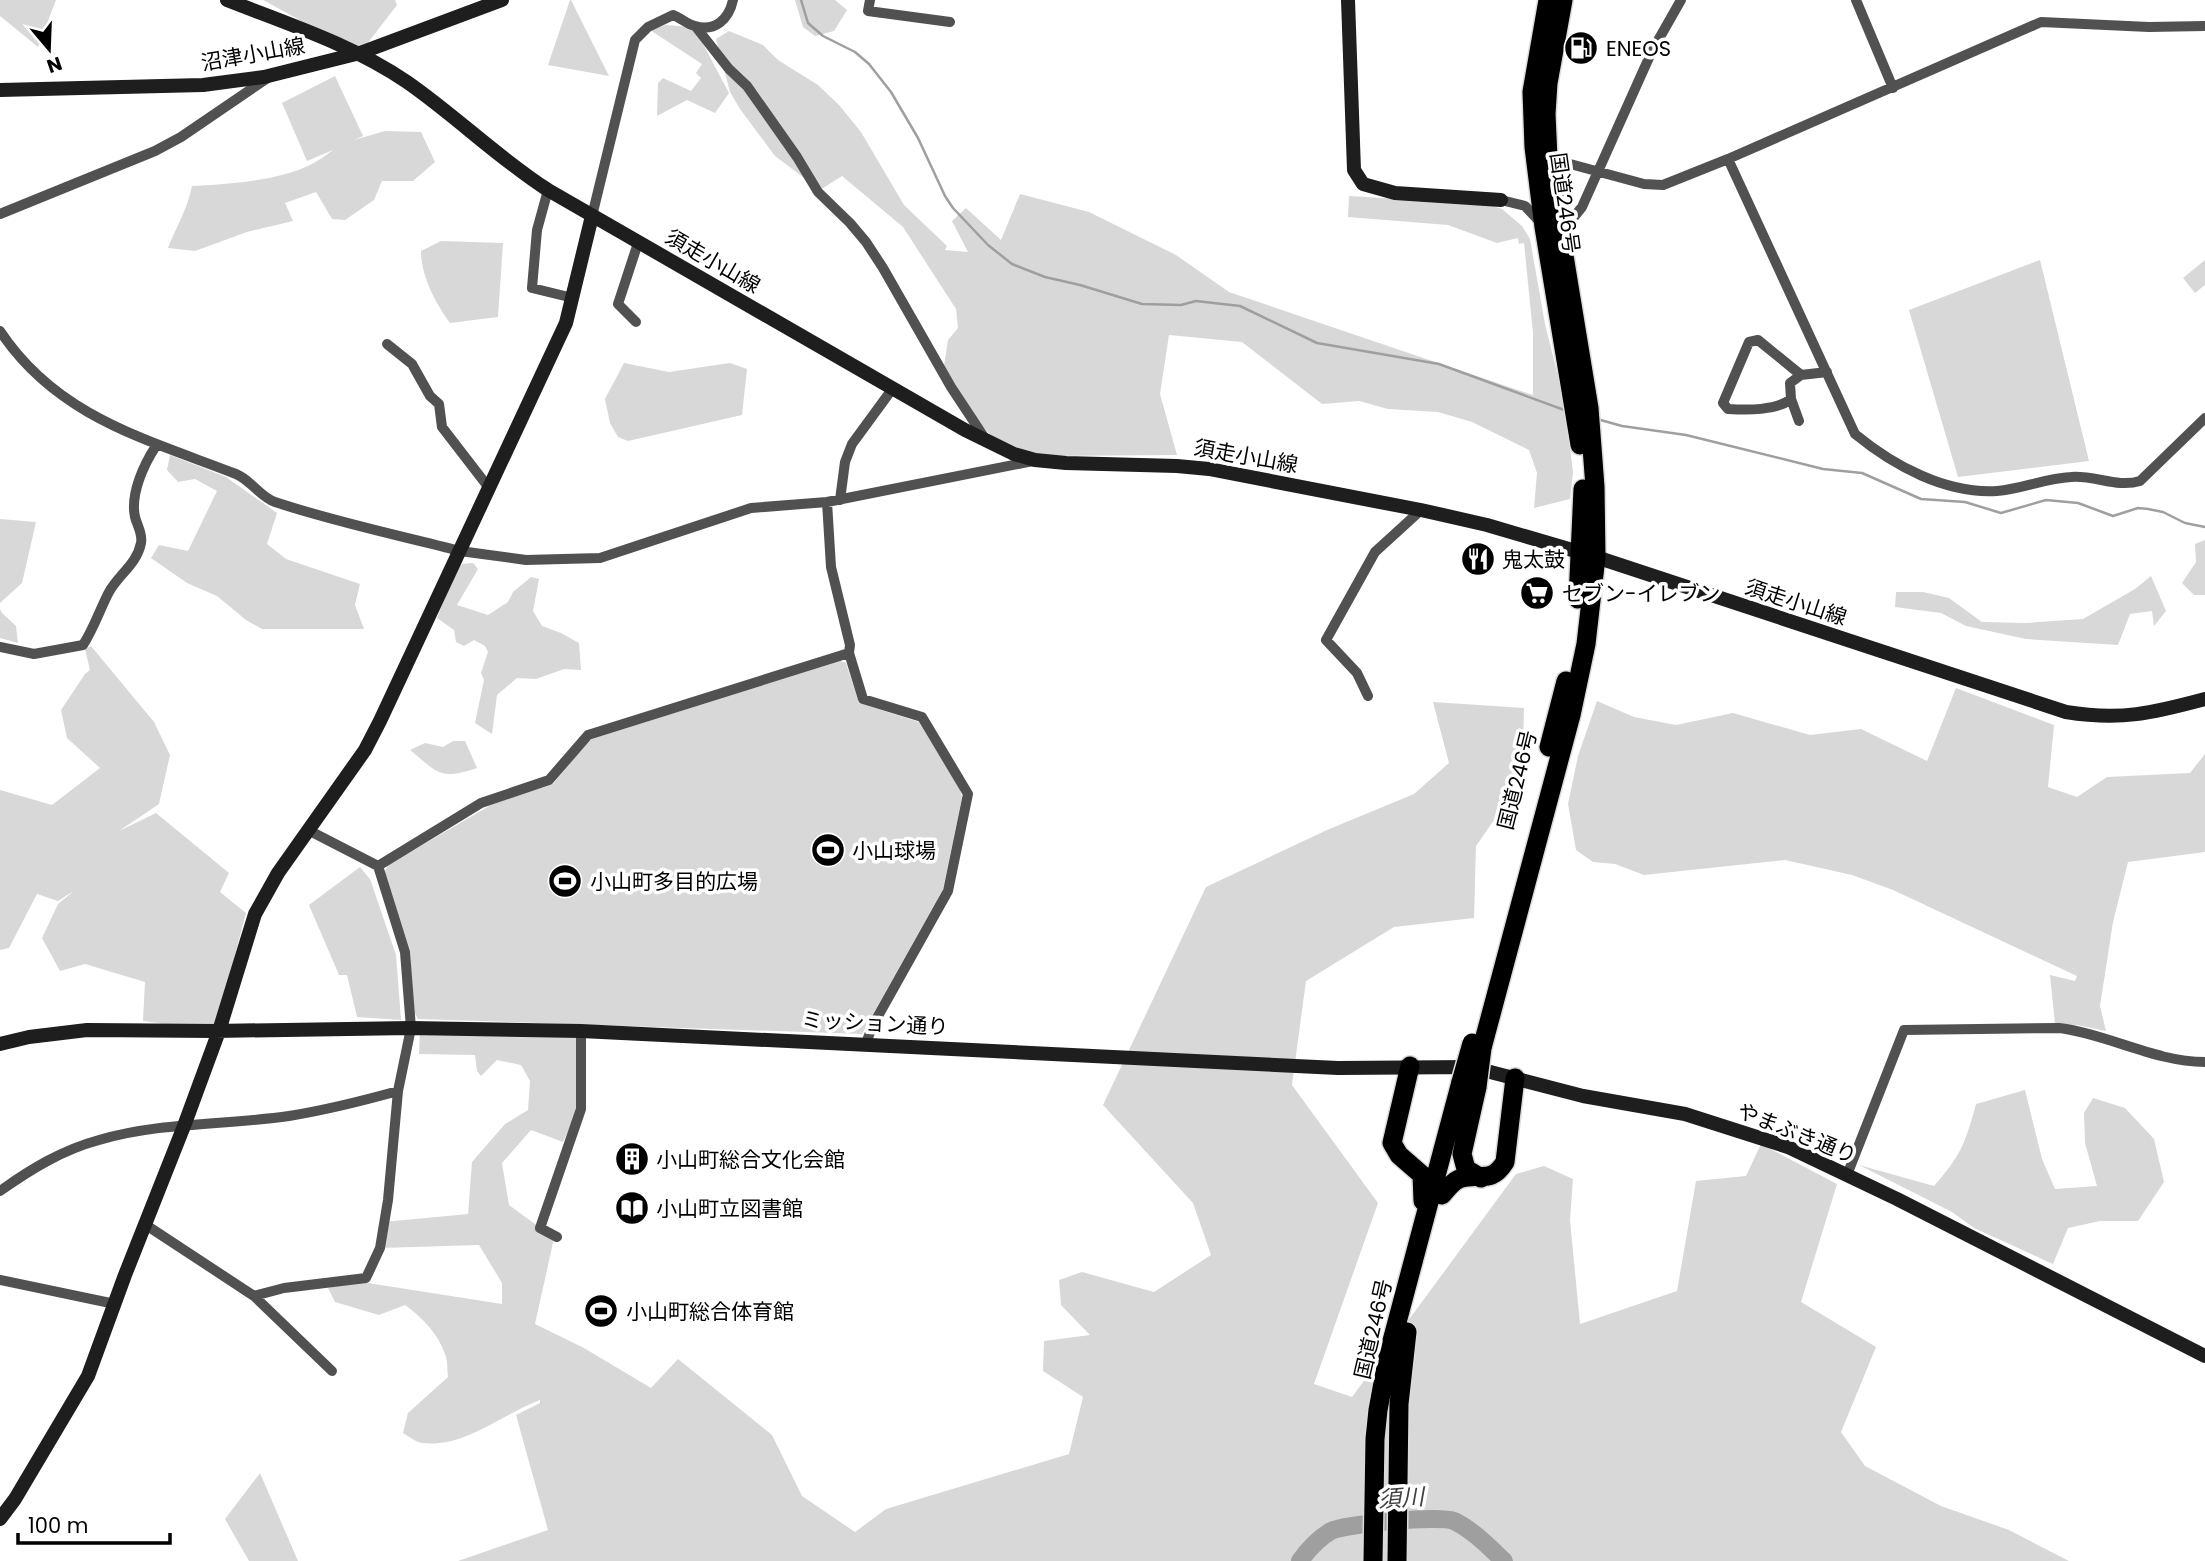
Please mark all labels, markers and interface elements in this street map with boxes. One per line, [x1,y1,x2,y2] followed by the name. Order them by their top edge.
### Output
[14,14,84,84] north arrow
[1562,29,1600,67] fuel station icon: ENEOS
[199,31,307,77] street label: 沼津小山線
[1606,34,1671,63] place label: ENEOS
[43,50,66,80] text: N
[1544,151,1586,255] street label: 国道246号
[660,222,766,300] street label: 須走小山線
[1192,433,1300,479] street label: 須走小山線
[1459,540,1497,578] restaurant icon: 鬼太鼓
[1502,545,1565,574] place label: 鬼太鼓
[1742,572,1850,632] street label: 須走小山線
[1518,574,1556,612] supermarket icon: セブン-イレブン
[1562,579,1721,608] place label: セブン-イレブン
[1491,727,1543,833] street label: 国道246号
[809,831,847,869] sports icon: 小山球場
[852,836,936,865] place label: 小山球場
[546,862,584,900] sports icon: 小山町多目的広場
[590,867,758,896] place label: 小山町多目的広場
[801,1005,949,1041] street label: ミッション通り
[1733,1096,1861,1170] street label: やまぶき通り
[613,1140,651,1178] building icon: 小山町総合文化会館
[656,1145,845,1174] place label: 小山町総合文化会館
[613,1189,651,1227] library icon: 小山町立図書館
[656,1194,803,1223] place label: 小山町立図書館
[1347,1276,1399,1382] street label: 国道246号
[582,1292,620,1330] sports icon: 小山町総合体育館
[626,1297,794,1326] place label: 小山町総合体育館
[1377,1480,1428,1516] water label: 須川
[18,1502,170,1546] scale bar
[28,1511,88,1540] text: 100 m

